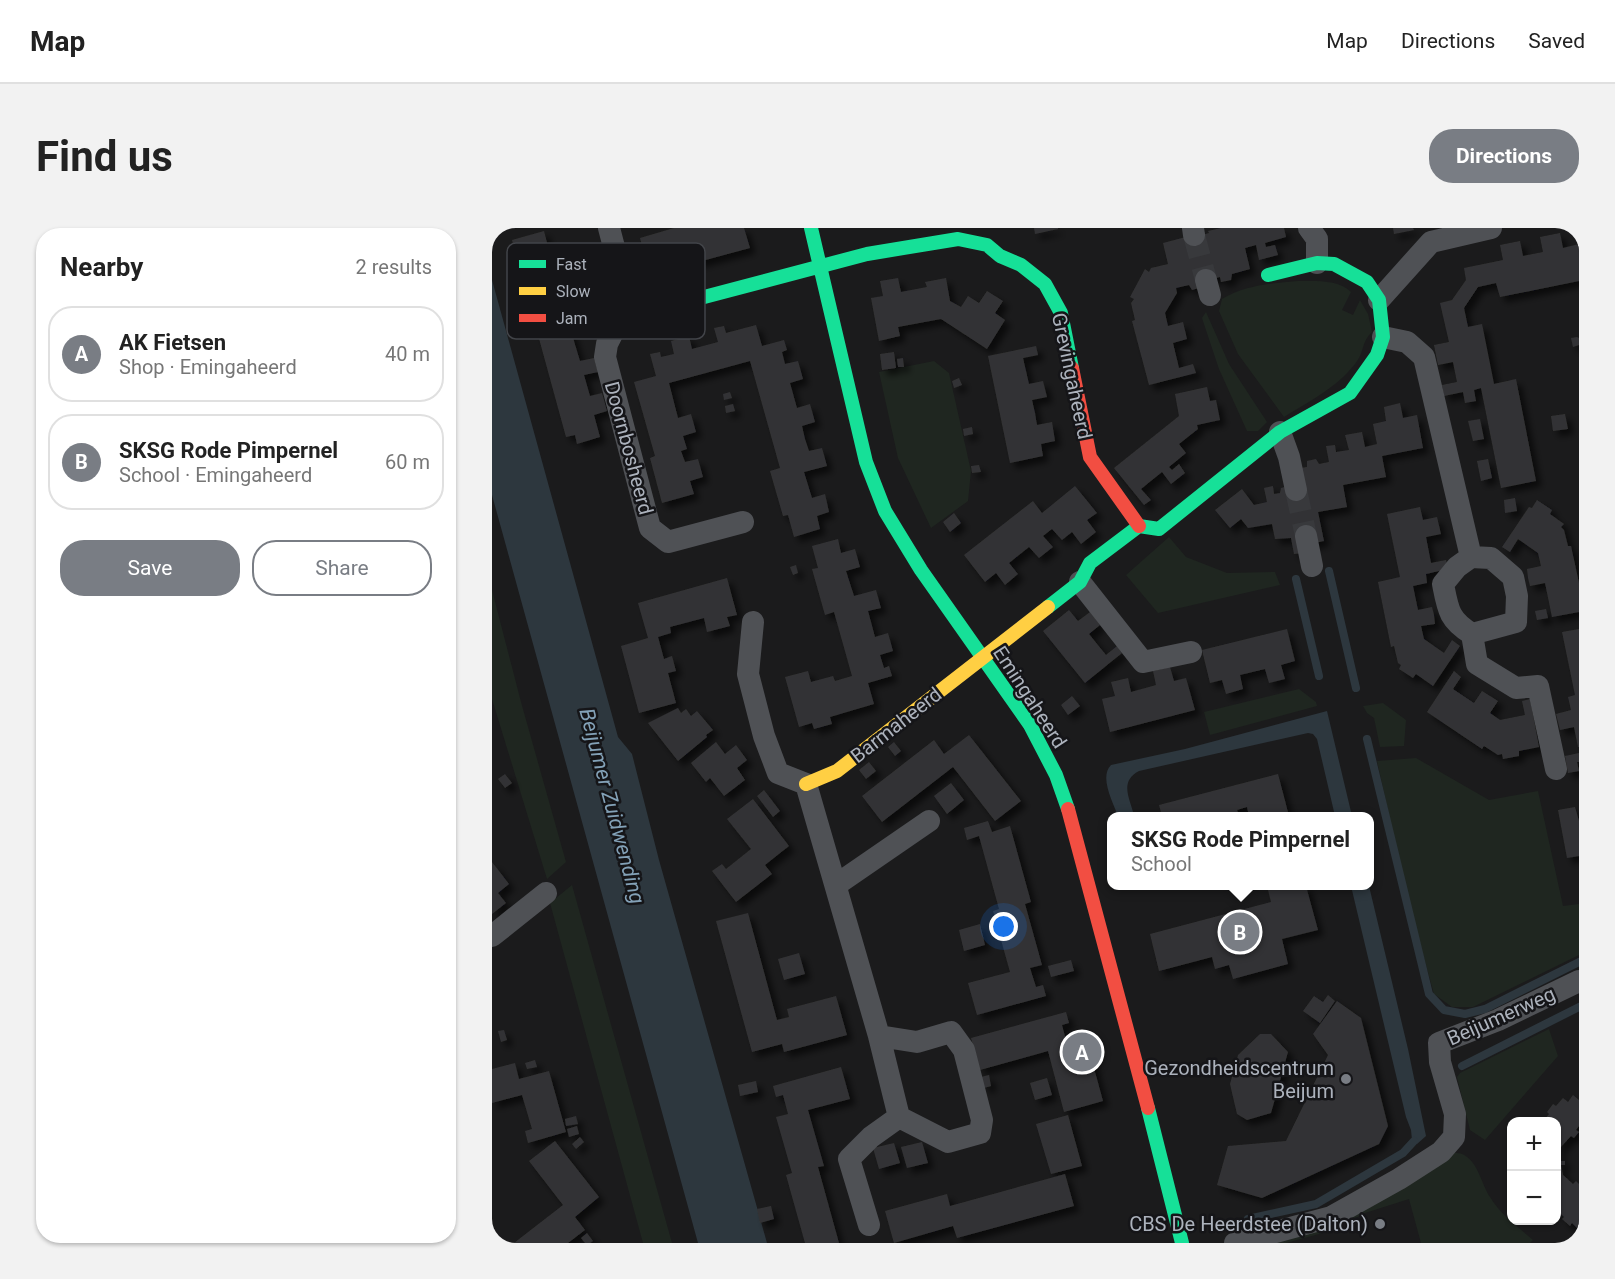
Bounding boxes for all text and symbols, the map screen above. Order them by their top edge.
text: Map [30,25,85,58]
text: Map [1326,29,1368,53]
text: Directions [1401,29,1495,53]
text: Saved [1528,29,1585,53]
button: Directions [1429,129,1579,183]
text: Find us [36,132,173,181]
legend [507,243,705,339]
text: Nearby [60,252,143,282]
text: 2 results [356,255,432,279]
text: Fast [556,255,587,274]
text: Slow [556,282,591,301]
text: Jam [556,309,588,328]
street label: Grevingaheerd [1047,311,1097,441]
text: AK Fietsen [119,330,226,355]
text: A [75,342,88,366]
text: 40 m [385,342,430,366]
text: Shop · Emingaheerd [119,355,297,379]
street label: Doornbosheerd [600,379,658,517]
text: SKSG Rode Pimpernel [119,438,338,463]
text: B [75,450,88,474]
text: 60 m [385,450,430,474]
text: School · Emingaheerd [119,463,312,487]
button: Save [60,540,240,596]
button: Share [252,540,432,596]
street label: Emingaheerd [988,641,1072,753]
street label: Barmaheerd [846,682,946,768]
water label: Beijumer Zuidwending [574,706,650,906]
popup [1107,812,1374,890]
text: SKSG Rode Pimpernel [1131,827,1350,852]
text: School [1131,852,1192,876]
pin: B [1220,910,1260,954]
your location [989,912,1018,941]
street label: Beijumerweg [1443,982,1559,1050]
pin: A [1062,1030,1102,1074]
place label: Gezondheidscentrum Beijum [1144,1056,1334,1103]
marker: Gezondheidscentrum Beijum [1339,1072,1353,1086]
map controls [1507,1117,1561,1225]
button: + [1507,1117,1561,1171]
button: − [1507,1171,1561,1225]
place label: CBS De Heerdstee (Dalton) [1129,1212,1368,1236]
marker: CBS De Heerdstee (Dalton) [1373,1217,1387,1231]

